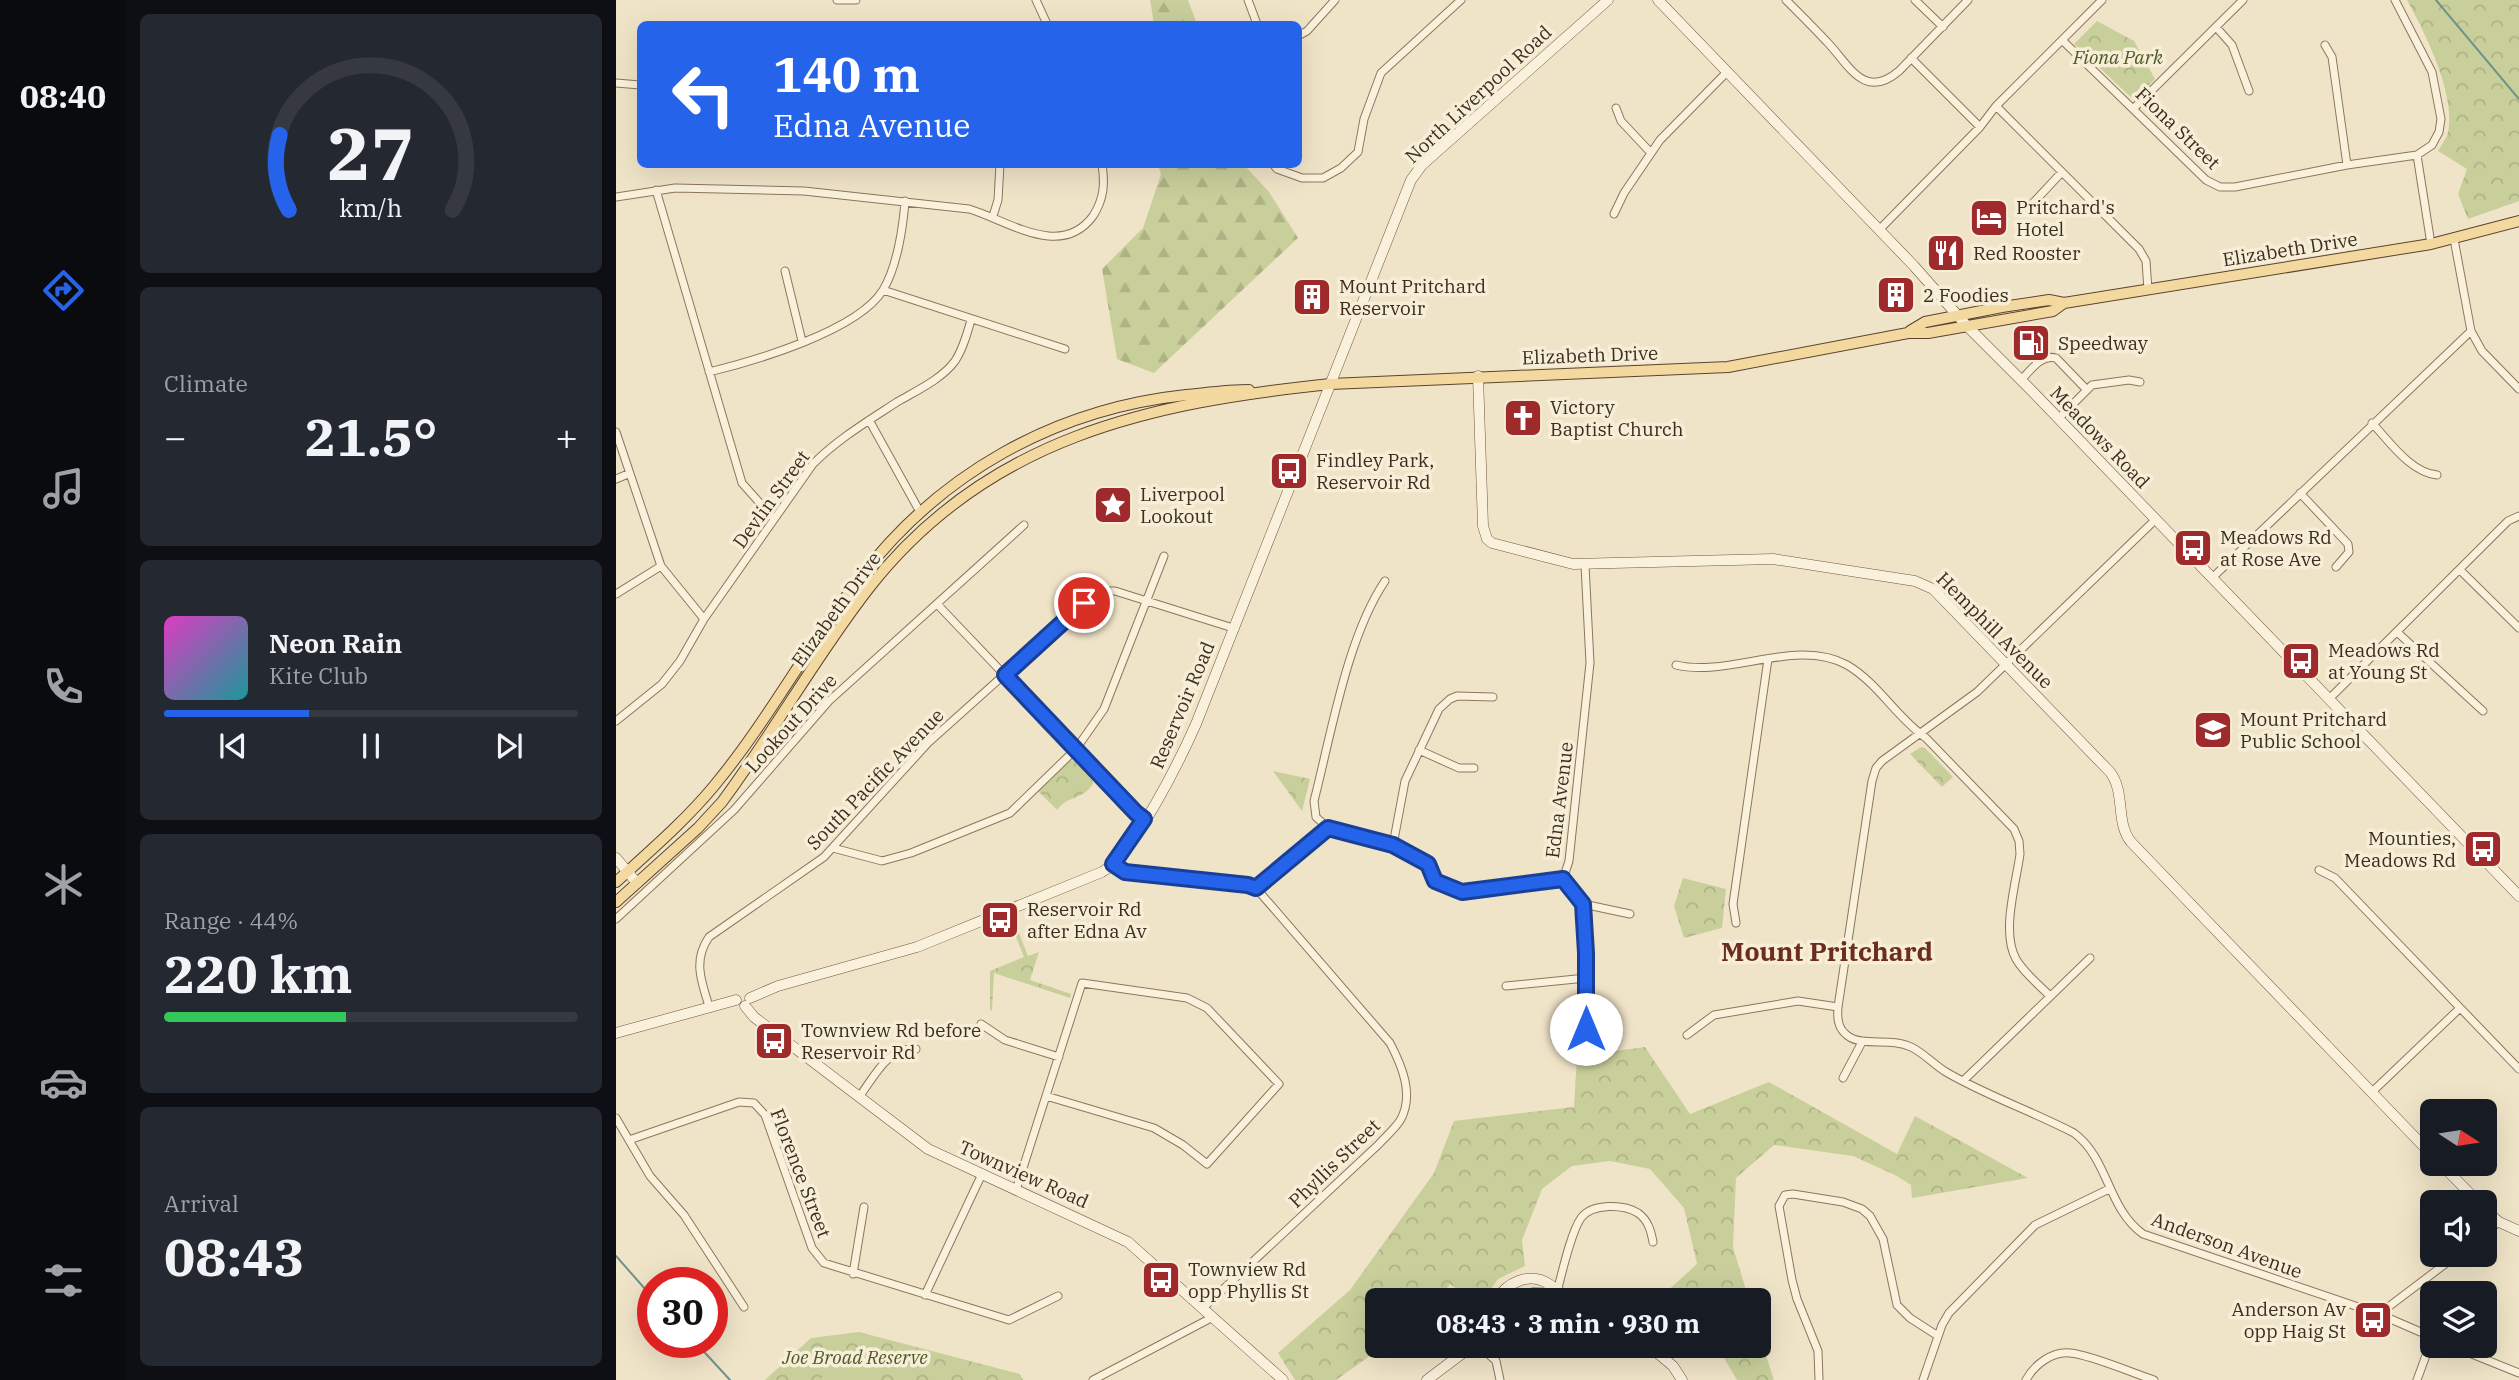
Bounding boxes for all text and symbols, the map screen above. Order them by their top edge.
street label: North Liverpool Road [1400,20,1556,168]
text: 140 m [773,42,920,105]
park label: Fiona Park [2072,45,2164,69]
icon: left [658,49,749,140]
text: 08:40 [20,75,106,117]
street label: Fiona Street [2131,82,2226,174]
text: Edna Avenue [773,104,970,146]
text: 27 [327,105,415,200]
text: km/h [339,190,403,223]
place label: Pritchard's Hotel [2016,195,2115,241]
hotel icon: Pritchard's Hotel [1968,197,2010,239]
street label: Elizabeth Drive [2221,226,2359,272]
restaurant icon: Red Rooster [1925,232,1967,274]
place label: Red Rooster [1973,241,2081,265]
icon: directions [39,266,88,315]
place label: Mount Pritchard Reservoir [1339,274,1486,320]
building icon: 2 Foodies [1875,274,1917,316]
building icon: Mount Pritchard Reservoir [1291,276,1333,318]
place label: 2 Foodies [1923,283,2009,307]
fuel station icon: Speedway [2010,322,2052,364]
place label: Speedway [2058,331,2149,355]
street label: Elizabeth Drive [1521,341,1659,369]
text: Climate [164,368,248,398]
street label: Meadows Road [2045,381,2155,493]
place label: Victory Baptist Church [1550,395,1684,441]
church icon: Victory Baptist Church [1502,397,1544,439]
text: 21.5° [305,403,437,470]
text: − [164,412,187,461]
text: + [555,412,578,461]
street label: Devlin Street [727,445,815,553]
place label: Findley Park, Reservoir Rd [1316,448,1434,494]
bus stop icon: Findley Park, Reservoir Rd [1268,450,1310,492]
icon: music [39,464,88,513]
place label: Liverpool Lookout [1140,482,1225,528]
place icon: Liverpool Lookout [1092,484,1134,526]
place label: Meadows Rd at Rose Ave [2220,525,2332,571]
bus stop icon: Meadows Rd at Rose Ave [2172,527,2214,569]
street label: Elizabeth Drive [786,547,886,671]
street label: Hemphill Avenue [1932,567,2058,693]
pin [1054,573,1114,633]
icon: arrive [1065,584,1103,622]
text: Neon Rain [269,626,402,660]
street label: Reservoir Road [1144,638,1220,772]
place label: Meadows Rd at Young St [2328,638,2440,684]
bus stop icon: Meadows Rd at Young St [2280,640,2322,682]
text: Kite Club [269,660,368,690]
icon: phone [39,662,88,711]
street label: Lookout Drive [740,668,842,778]
street label: South Pacific Avenue [801,703,949,855]
place label: Mount Pritchard Public School [2240,707,2387,753]
school or university icon: Mount Pritchard Public School [2192,709,2234,751]
icon: previous [214,727,252,765]
icon: pause [352,727,390,765]
icon: next [490,727,528,765]
street label: Edna Avenue [1540,740,1578,860]
place label: Mounties, Meadows Rd [2344,826,2456,872]
bus stop icon: Mounties, Meadows Rd [2462,828,2504,870]
icon: climate [39,860,88,909]
place label: Reservoir Rd after Edna Av [1027,897,1148,943]
bus stop icon: Reservoir Rd after Edna Av [979,899,1021,941]
text: Range · 44% [164,905,298,935]
district label: Mount Pritchard [1721,934,1933,968]
text: 220 km [164,940,353,1007]
position arrow [1549,992,1623,1066]
place label: Townview Rd before Reservoir Rd [801,1018,981,1064]
bus stop icon: Townview Rd before Reservoir Rd [753,1020,795,1062]
icon: car [39,1058,88,1107]
north arrow [2420,1099,2497,1176]
map controls [2420,1099,2497,1358]
street label: Florence Street [765,1105,837,1241]
street label: Phyllis Street [1283,1113,1385,1213]
street label: Townview Road [955,1135,1093,1213]
text: Arrival [164,1188,239,1218]
button: sound [2420,1190,2497,1267]
street label: Anderson Avenue [2148,1207,2306,1283]
text: 08:43 [164,1223,305,1290]
icon: filters [39,1256,88,1305]
place label: Townview Rd opp Phyllis St [1188,1257,1309,1303]
bus stop icon: Townview Rd opp Phyllis St [1140,1259,1182,1301]
speed limit sign: 30 [637,1267,728,1358]
button: layers [2420,1281,2497,1358]
place label: Anderson Av opp Haig St [2231,1297,2347,1343]
bus stop icon: Anderson Av opp Haig St [2352,1299,2394,1341]
text: 08:43 · 3 min · 930 m [1436,1306,1700,1340]
park label: Joe Broad Reserve [781,1345,928,1369]

